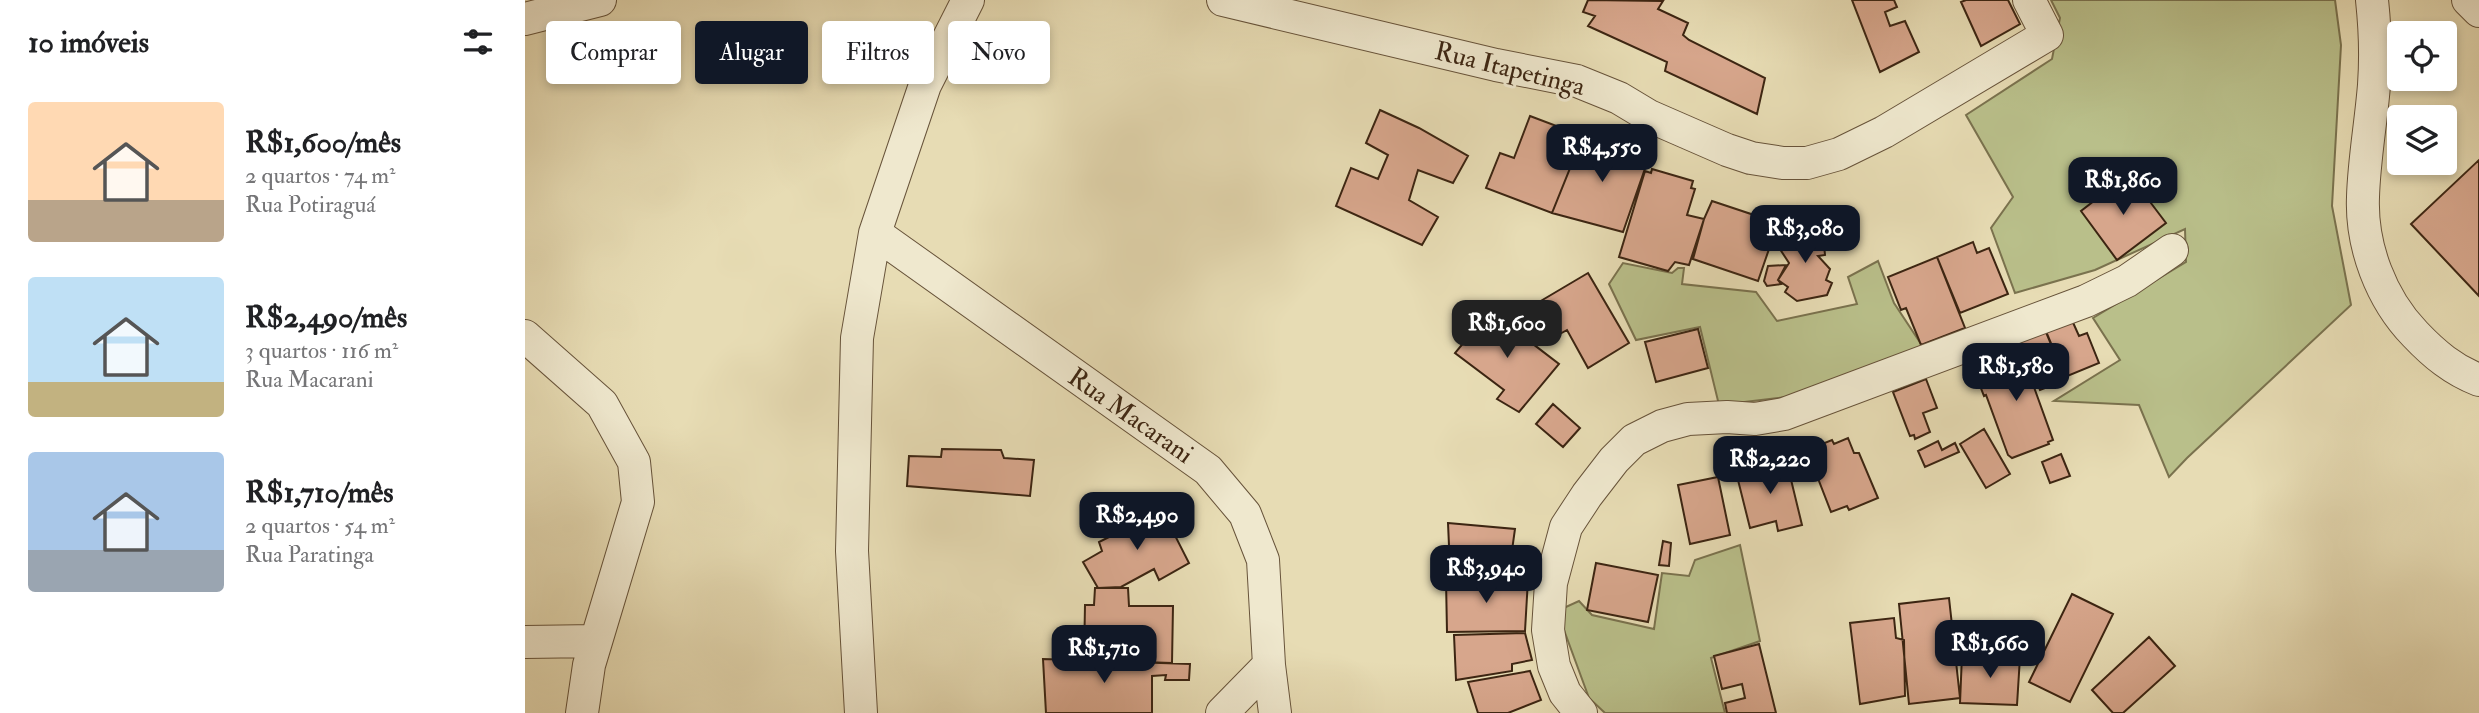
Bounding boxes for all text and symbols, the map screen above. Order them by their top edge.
chip: Comprar [546,21,681,84]
chip: Alugar [695,21,808,84]
chip: Filtros [822,21,934,84]
chip: Novo [948,21,1050,84]
map controls [2387,21,2457,175]
button: locate [2387,21,2457,91]
icon: filters [459,23,497,61]
text: 10 imóveis [28,24,149,61]
street label: Rua Itapetinga [1431,35,1588,104]
button: layers [2387,105,2457,175]
text: R$1,600/mês [245,124,401,161]
pin: R$4,550 [1537,124,1667,184]
icon: home [84,130,168,214]
text: R$4,550 [1562,132,1642,161]
pin: R$1,860 [2058,158,2188,217]
text: 2 quartos · 74 m² [245,161,395,190]
text: R$1,860 [2084,165,2162,194]
text: Rua Potiraguá [245,190,376,219]
pin: R$3,080 [1740,205,1870,265]
text: R$3,080 [1766,213,1844,242]
text: R$2,490/mês [245,299,407,336]
pin: R$1,600 [1442,300,1572,360]
icon: home [84,305,168,389]
text: R$1,600 [1468,308,1546,337]
text: 3 quartos · 116 m² [245,336,398,365]
pin: R$1,580 [1951,344,2081,403]
text: R$1,580 [1978,351,2054,380]
street label: Rua Macarani [1062,361,1199,471]
text: Rua Macarani [245,365,374,394]
pin: R$2,220 [1705,436,1835,496]
text: R$2,220 [1729,444,1811,473]
text: R$1,710/mês [245,474,394,511]
icon: home [84,480,168,564]
pin: R$2,490 [1072,492,1202,552]
text: R$2,490 [1095,500,1179,529]
text: 2 quartos · 54 m² [245,511,395,540]
text: Rua Paratinga [245,540,374,569]
pin: R$3,940 [1421,546,1551,605]
text: R$3,940 [1446,553,1526,582]
pin: R$1,660 [1925,620,2055,680]
pin: R$1,710 [1039,626,1169,685]
text: R$1,660 [1951,628,2029,657]
text: R$1,710 [1068,633,1140,662]

